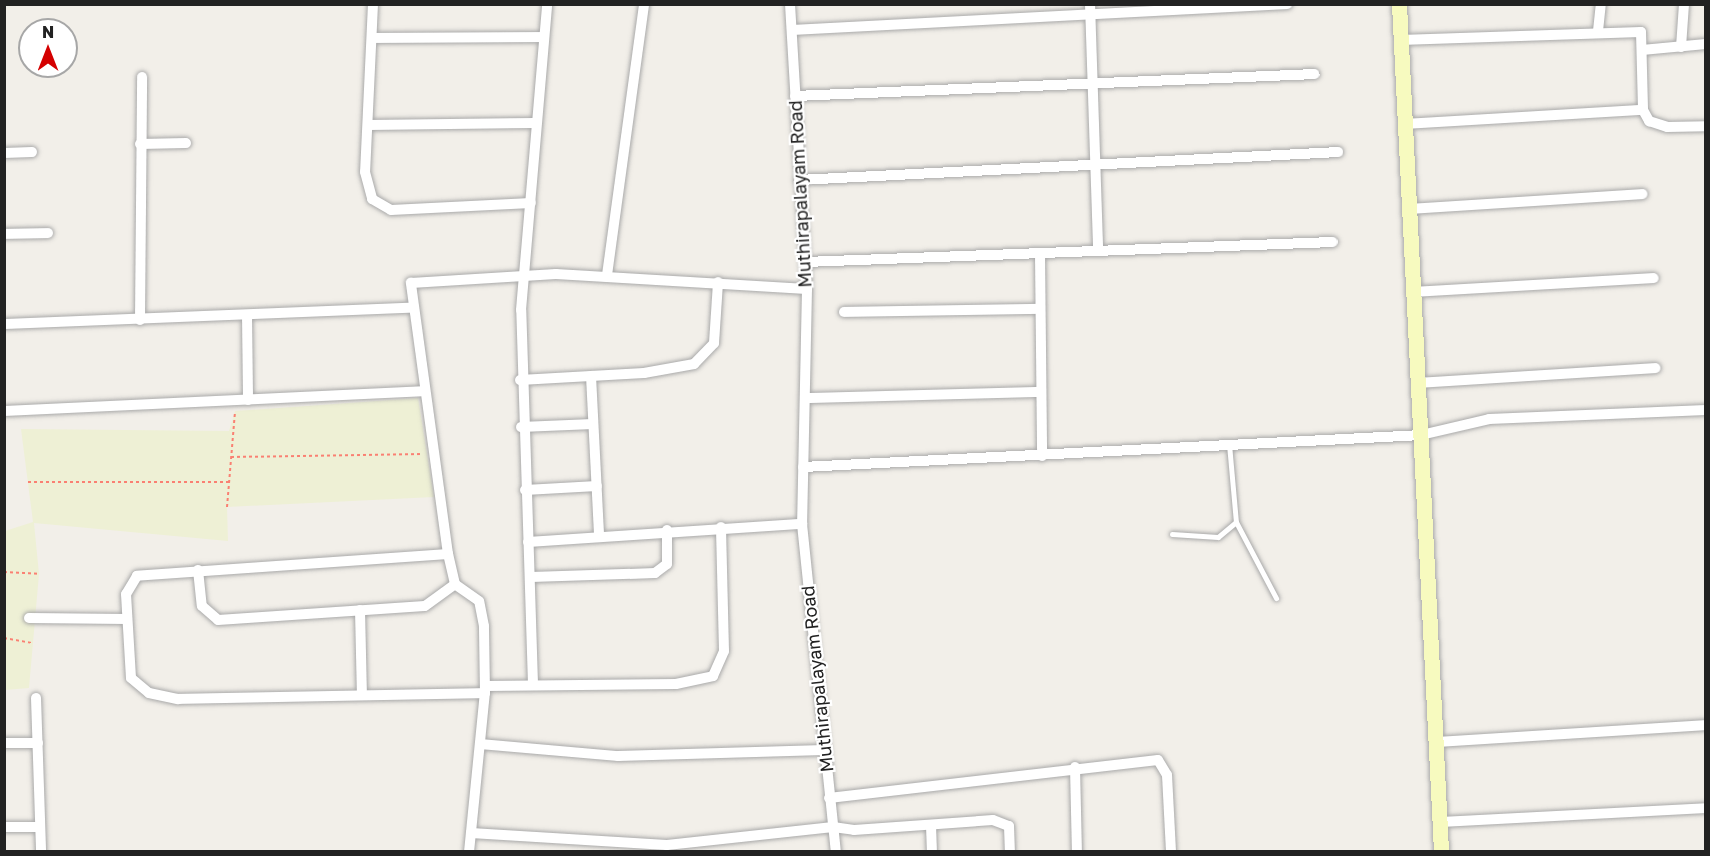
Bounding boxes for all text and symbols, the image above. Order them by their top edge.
north arrow [18,18,78,78]
text: N [42,22,54,42]
street label: Muthirapalayam Road [784,100,816,288]
street label: Muthirapalayam Road [796,585,838,773]

